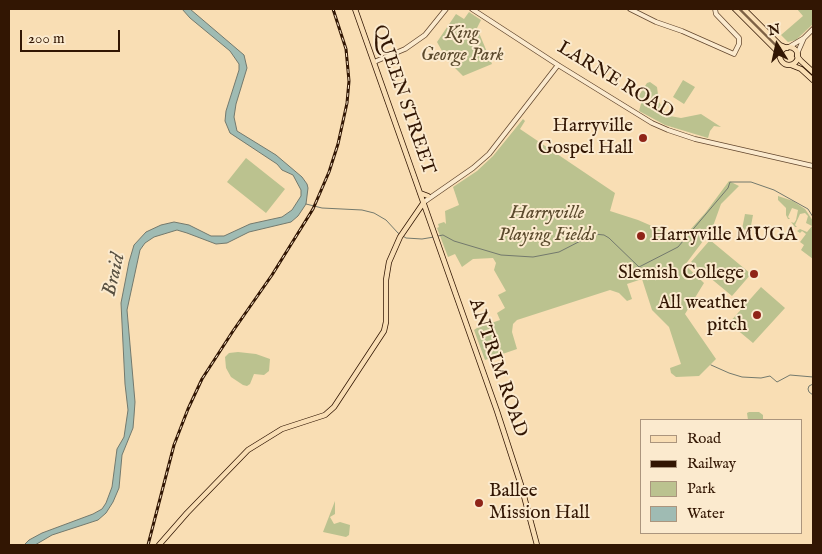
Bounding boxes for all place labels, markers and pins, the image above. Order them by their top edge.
place label: Harryville Gospel Hall [538,116,633,160]
marker: Harryville Gospel Hall [637,132,649,144]
place label: Harryville MUGA [651,225,797,247]
marker: Harryville MUGA [635,230,647,242]
place label: Slemish College [618,263,744,285]
marker: Slemish College [748,268,760,280]
place label: All weather pitch [658,293,747,337]
marker: All weather pitch [751,309,763,321]
place label: Ballee Mission Hall [489,481,590,525]
marker: Ballee Mission Hall [473,497,485,509]

